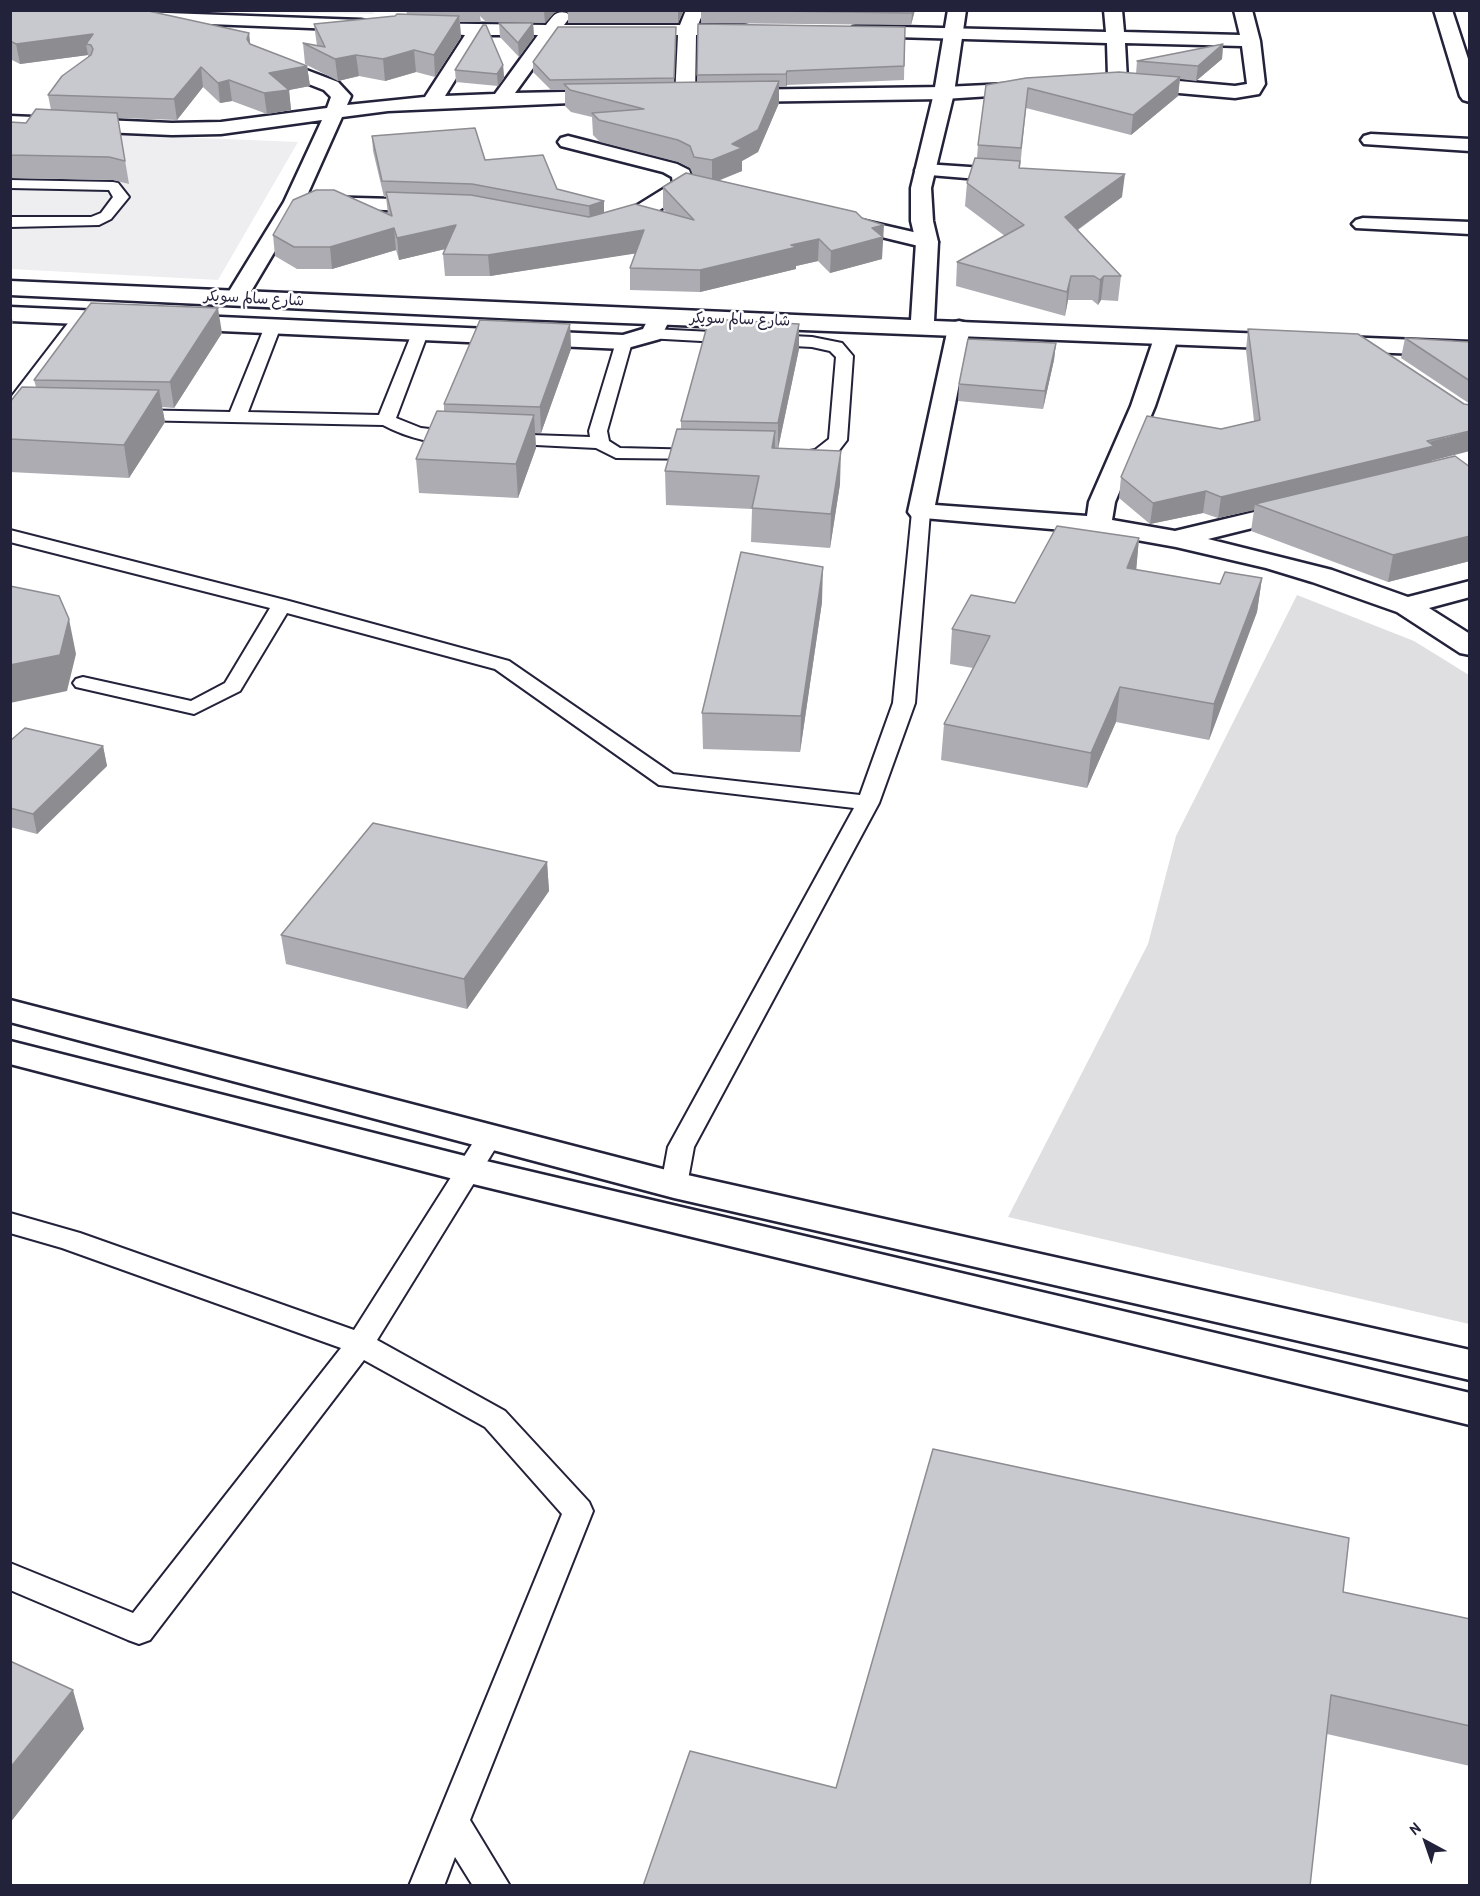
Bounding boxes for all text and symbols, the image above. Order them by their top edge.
street label: شارع سالم سويكر [203,287,305,311]
street label: شارع سالم سويكر [690,309,790,331]
north arrow [1396,1812,1456,1872]
text: N [1404,1817,1425,1839]

